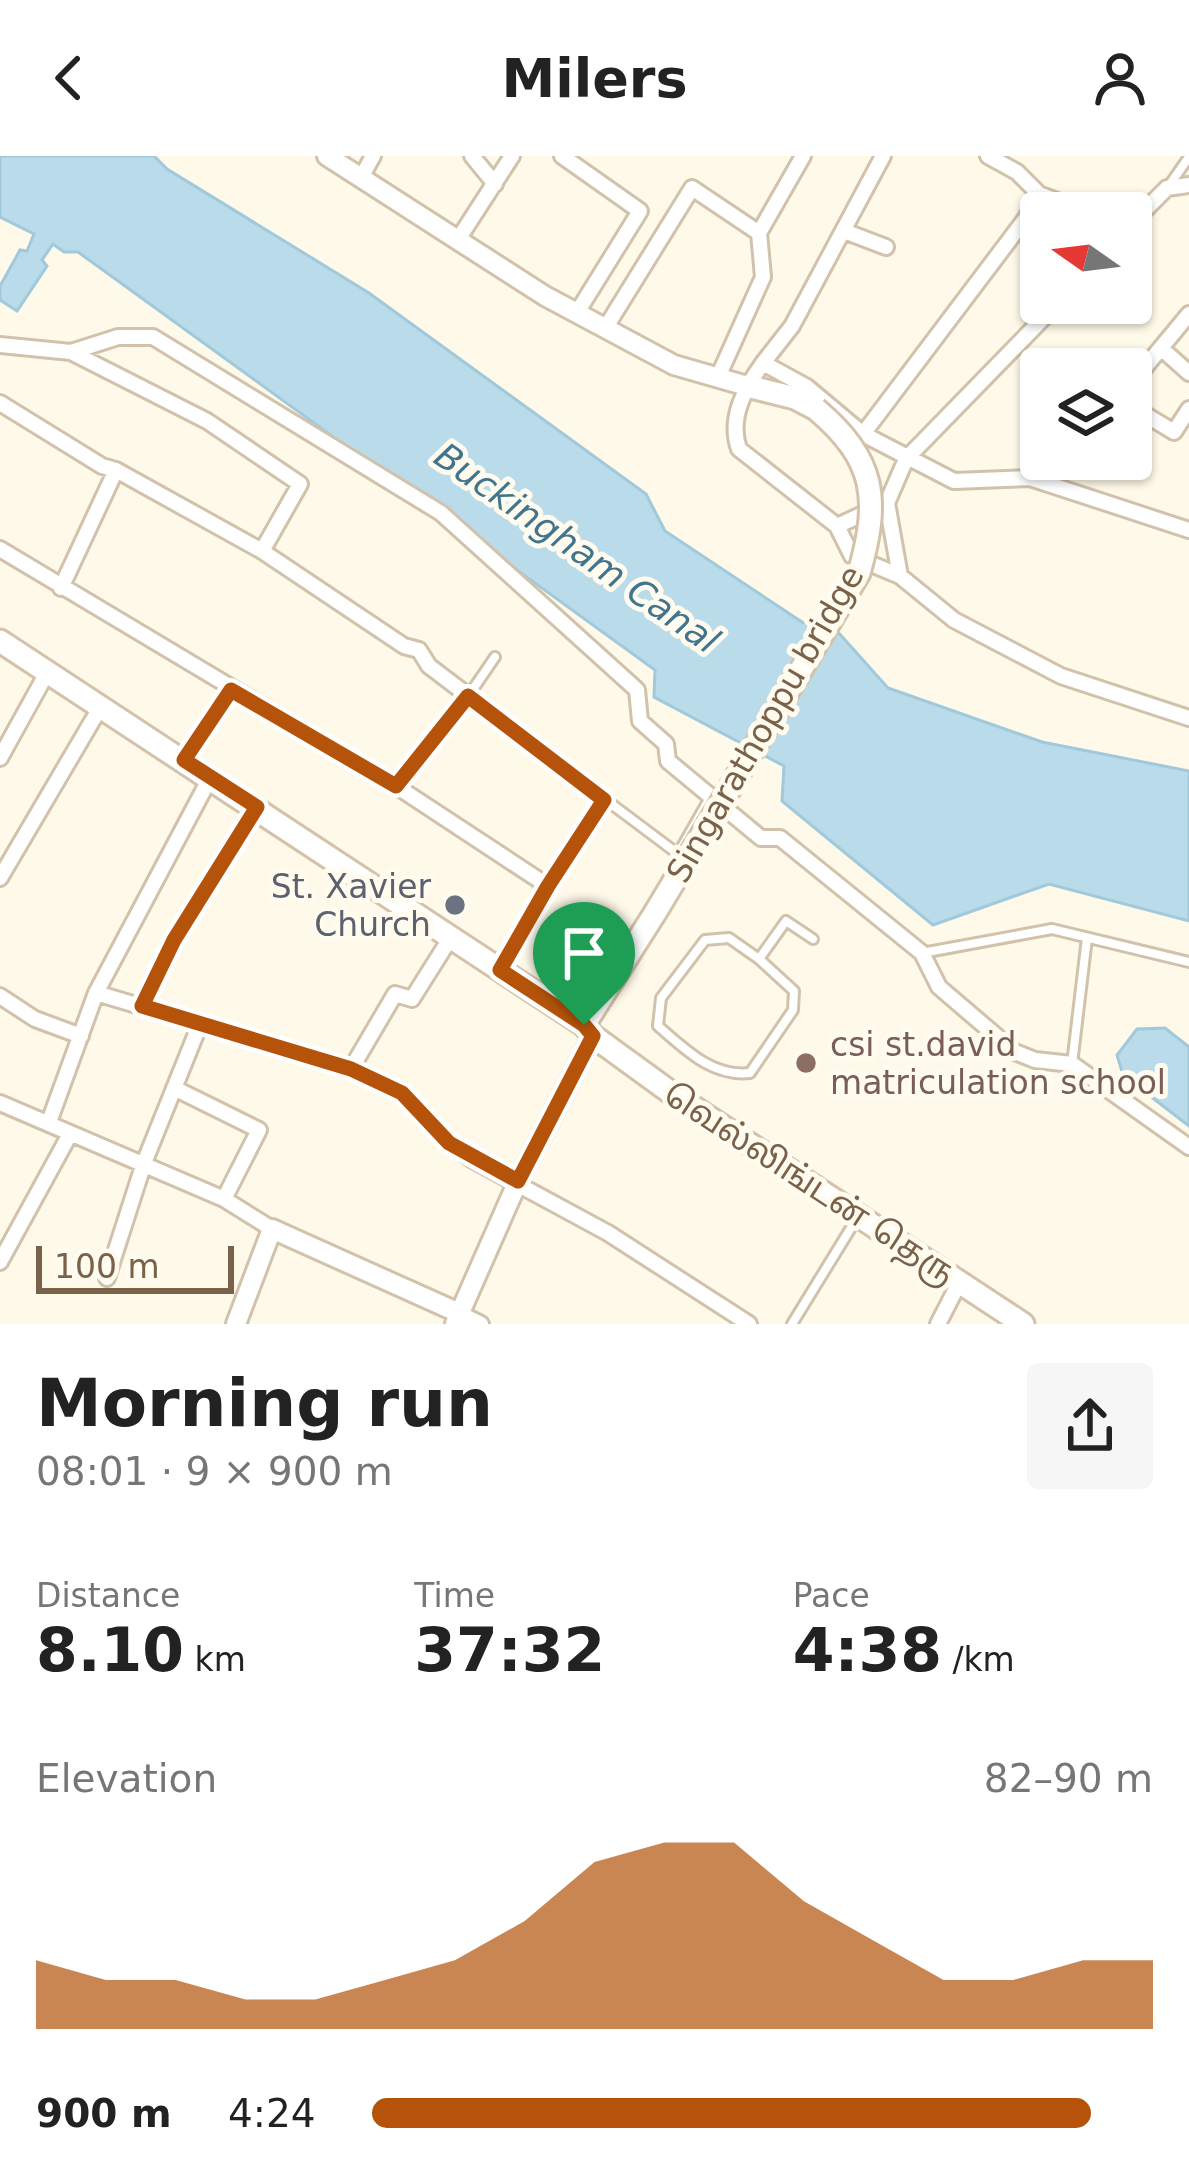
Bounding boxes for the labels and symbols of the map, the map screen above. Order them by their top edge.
north arrow [1020,192,1152,324]
water label: Buckingham Canal [427,434,727,662]
street label: Singarathoppu bridge [658,559,872,889]
place label: St. Xavier Church [271,867,431,944]
marker: St. Xavier Church [442,892,468,918]
pin [533,902,635,1025]
place label: csi st.david matriculation school [830,1025,1166,1102]
marker: csi st.david matriculation school [793,1050,819,1076]
street label: வெல்லிங்டன் தெரு [655,1074,963,1294]
scale bar [36,1240,234,1293]

